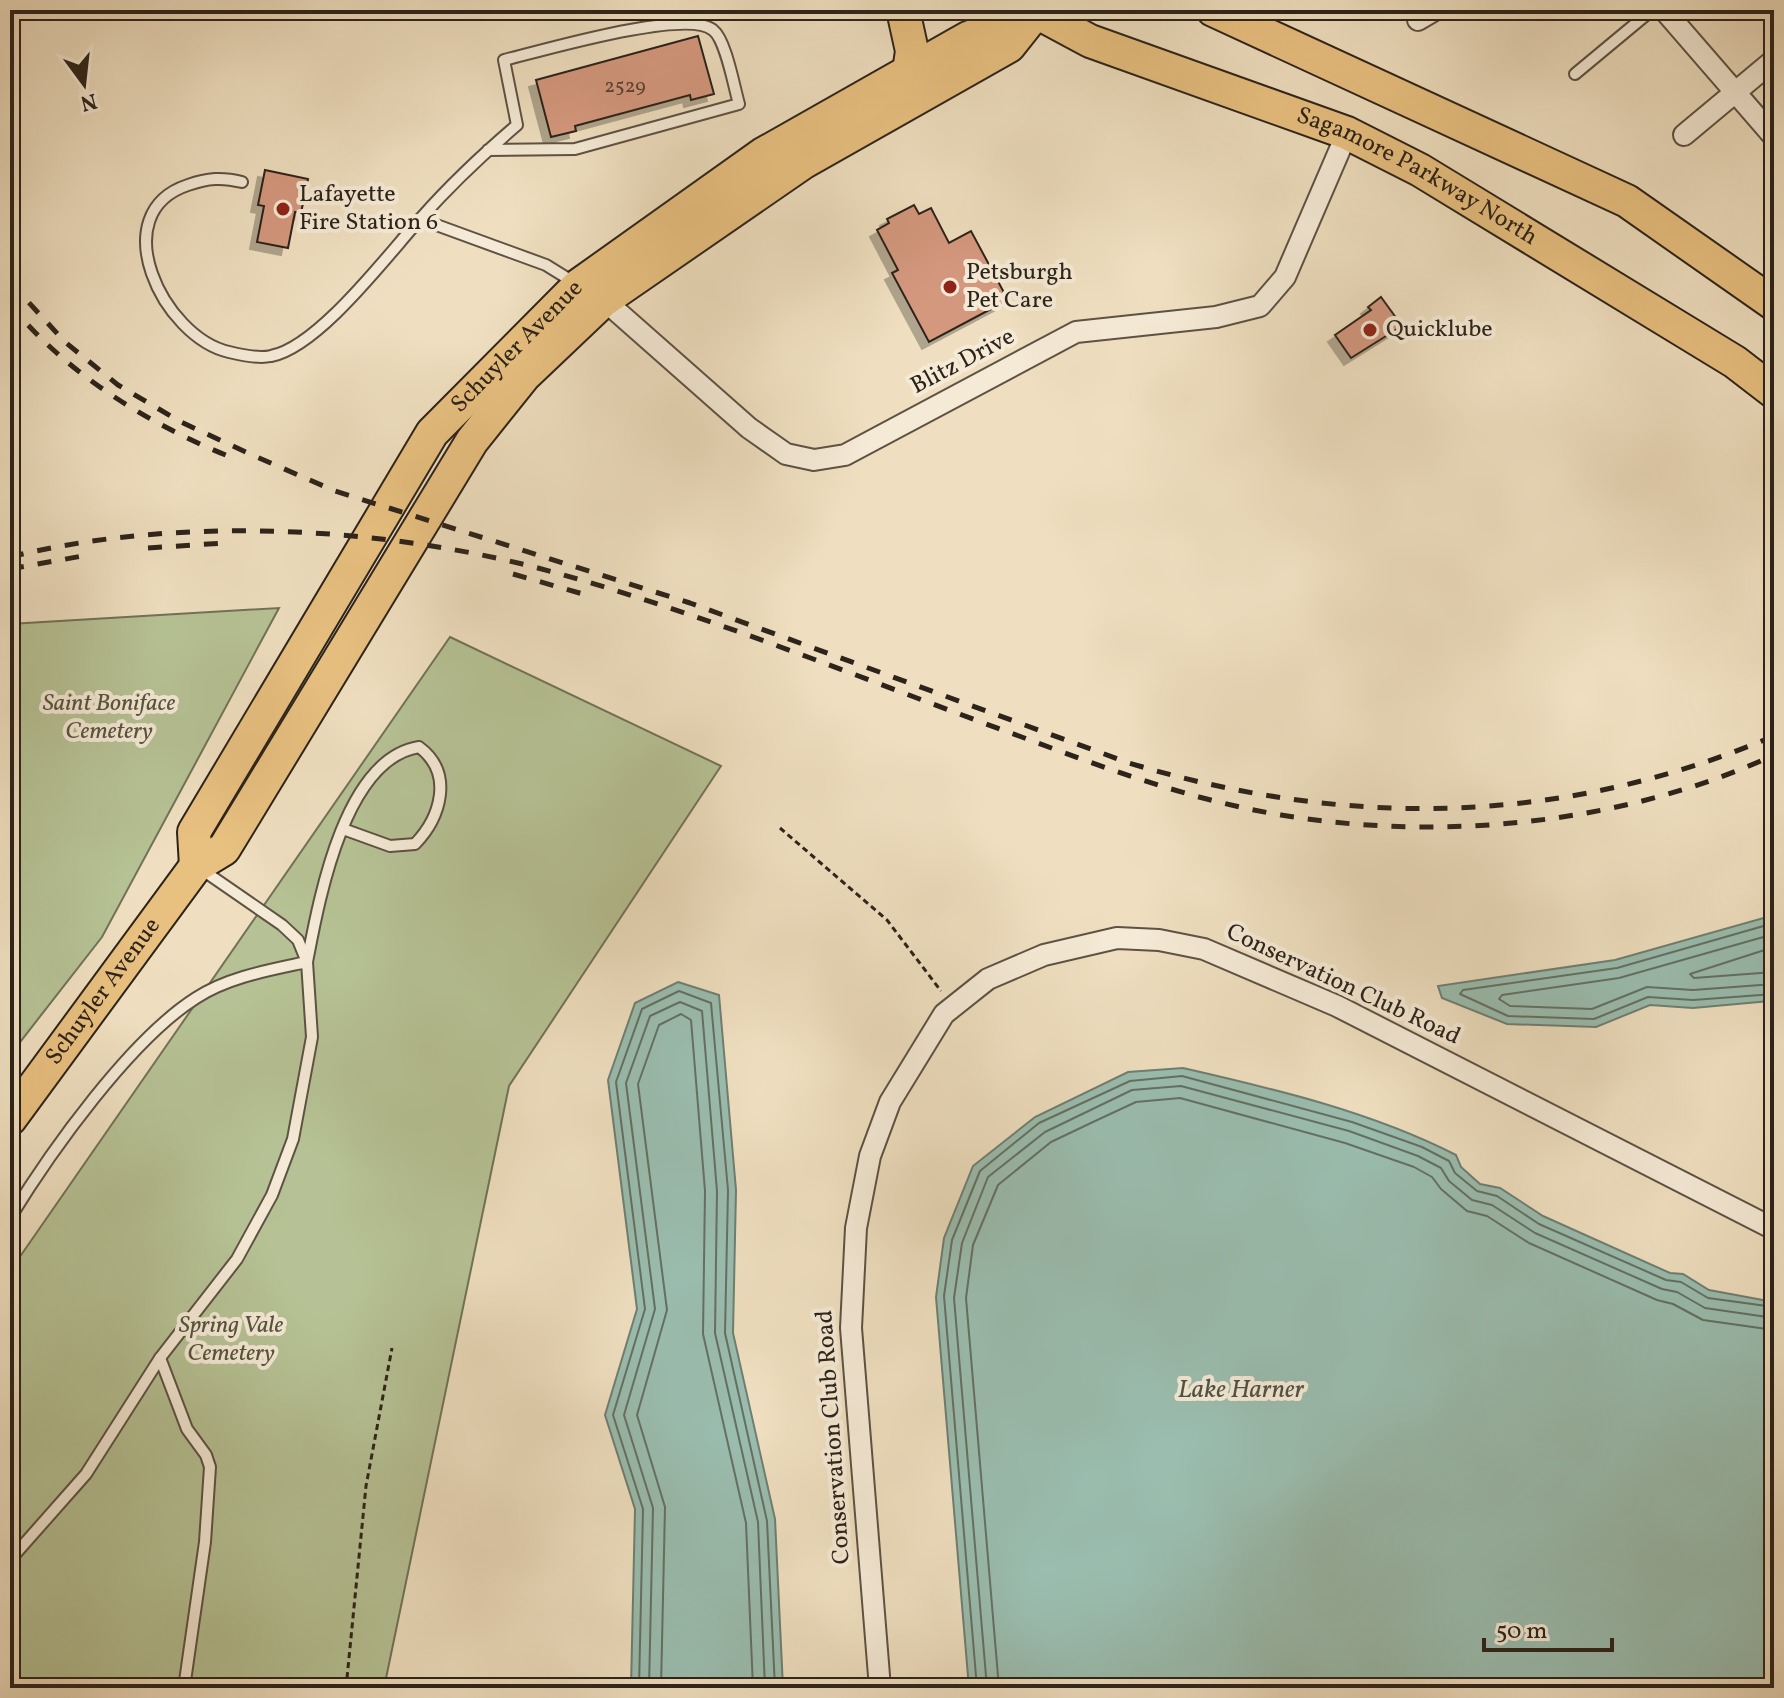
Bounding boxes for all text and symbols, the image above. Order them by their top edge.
north arrow [44,44,124,124]
house number: 2529 [604,73,646,101]
text: N [77,84,100,118]
street label: Sagamore Parkway North [1292,99,1544,254]
place label: Lafayette Fire Station 6 [299,178,438,240]
marker: Lafayette Fire Station 6 [274,200,292,218]
place label: Petsburgh Pet Care [966,256,1073,318]
street label: Schuyler Avenue [444,273,591,421]
marker: Petsburgh Pet Care [941,278,959,296]
place label: Quicklube [1386,313,1493,347]
street label: Blitz Drive [905,320,1021,404]
marker: Quicklube [1361,321,1379,339]
park label: Saint Boniface Cemetery [43,687,175,749]
street label: Schuyler Avenue [38,911,169,1072]
street label: Conservation Club Road [1220,916,1466,1054]
park label: Spring Vale Cemetery [179,1309,284,1371]
street label: Conservation Club Road [808,1309,860,1565]
water label: Lake Harner [1178,1372,1305,1408]
scale bar [1484,1602,1612,1652]
text: 50 m [1496,1615,1548,1649]

